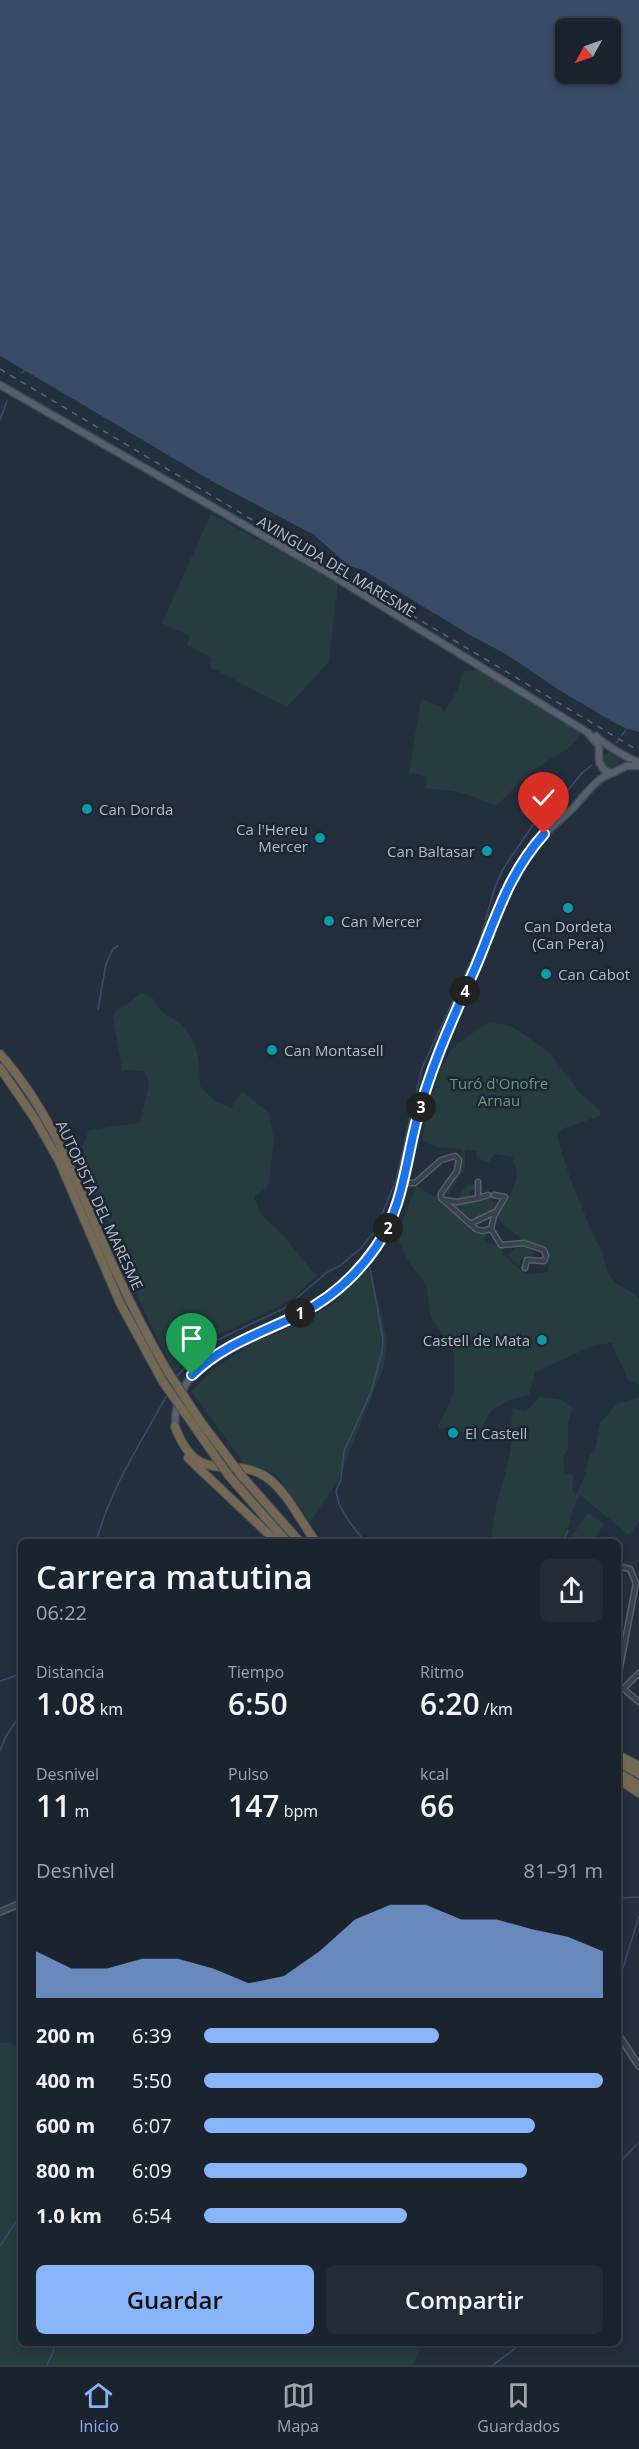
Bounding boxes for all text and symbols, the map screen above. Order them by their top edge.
north arrow [555,18,621,84]
map controls [555,18,621,84]
street label: AVINGUDA DEL MARESME [254,511,420,621]
pin [518,772,569,834]
icon: check [527,781,560,814]
place label: Can Dorda [99,799,173,819]
marker: Can Dorda [80,802,94,816]
place label: Ca l'Hereu Mercer [236,819,308,856]
marker: Ca l'Hereu Mercer [313,831,327,845]
place label: Can Baltasar [387,841,475,861]
marker: Can Baltasar [480,844,494,858]
marker: Can Dordeta (Can Pera) [561,901,575,915]
place label: Can Mercer [341,911,422,931]
marker: Can Mercer [322,914,336,928]
place label: Can Dordeta (Can Pera) [524,916,612,953]
place label: Can Cabot [558,964,630,984]
marker: Can Cabot [539,967,553,981]
pin: 4 [450,976,480,1006]
text: 4 [460,980,470,1002]
place label: Can Montasell [284,1040,383,1060]
marker: Can Montasell [265,1043,279,1057]
park label: Turó d'Onofre Arnau [450,1073,548,1110]
pin: 3 [406,1092,436,1122]
text: 3 [416,1096,426,1118]
street label: AUTOPISTA DEL MARESME [52,1117,148,1293]
pin: 2 [373,1213,403,1243]
text: 2 [383,1217,393,1239]
pin: 1 [285,1298,315,1328]
text: 1 [295,1302,305,1324]
pin [166,1313,217,1375]
icon: arrive [175,1322,208,1355]
place label: Castell de Mata [423,1330,530,1350]
marker: Castell de Mata [535,1333,549,1347]
place label: El Castell [465,1423,527,1443]
marker: El Castell [446,1426,460,1440]
text: Carrera matutina [36,1554,313,1599]
button: share [540,1559,603,1622]
text: 06:22 [36,1599,87,1626]
text: Distancia [36,1661,104,1683]
text: Tiempo [228,1661,284,1683]
text: Ritmo [420,1661,464,1683]
text: 1.08 [36,1683,96,1724]
text: 6:50 [228,1683,288,1724]
text: 6:20 [420,1683,480,1724]
text: km [96,1698,123,1720]
text: /km [480,1698,513,1720]
text: Desnivel [36,1763,99,1785]
text: Pulso [228,1763,269,1785]
text: kcal [420,1763,449,1785]
text: 11 [36,1785,70,1826]
text: 147 [228,1785,279,1826]
text: 66 [420,1785,454,1826]
text: m [70,1800,89,1822]
text: bpm [279,1800,318,1822]
text: Desnivel [36,1857,115,1884]
text: 81–91 m [524,1857,603,1884]
text: 200 m [36,2022,95,2049]
text: 6:39 [132,2022,172,2049]
text: 400 m [36,2067,95,2094]
text: 5:50 [132,2067,172,2094]
text: 600 m [36,2112,95,2139]
text: 6:07 [132,2112,172,2139]
text: 800 m [36,2157,95,2184]
text: 6:09 [132,2157,172,2184]
text: 1.0 km [36,2202,102,2229]
text: 6:54 [132,2202,172,2229]
button: Guardar [36,2265,314,2334]
button: Compartir [326,2265,603,2334]
tab: Inicio [79,2379,119,2437]
tab: Mapa [277,2379,319,2437]
tab: Guardados [477,2379,560,2437]

